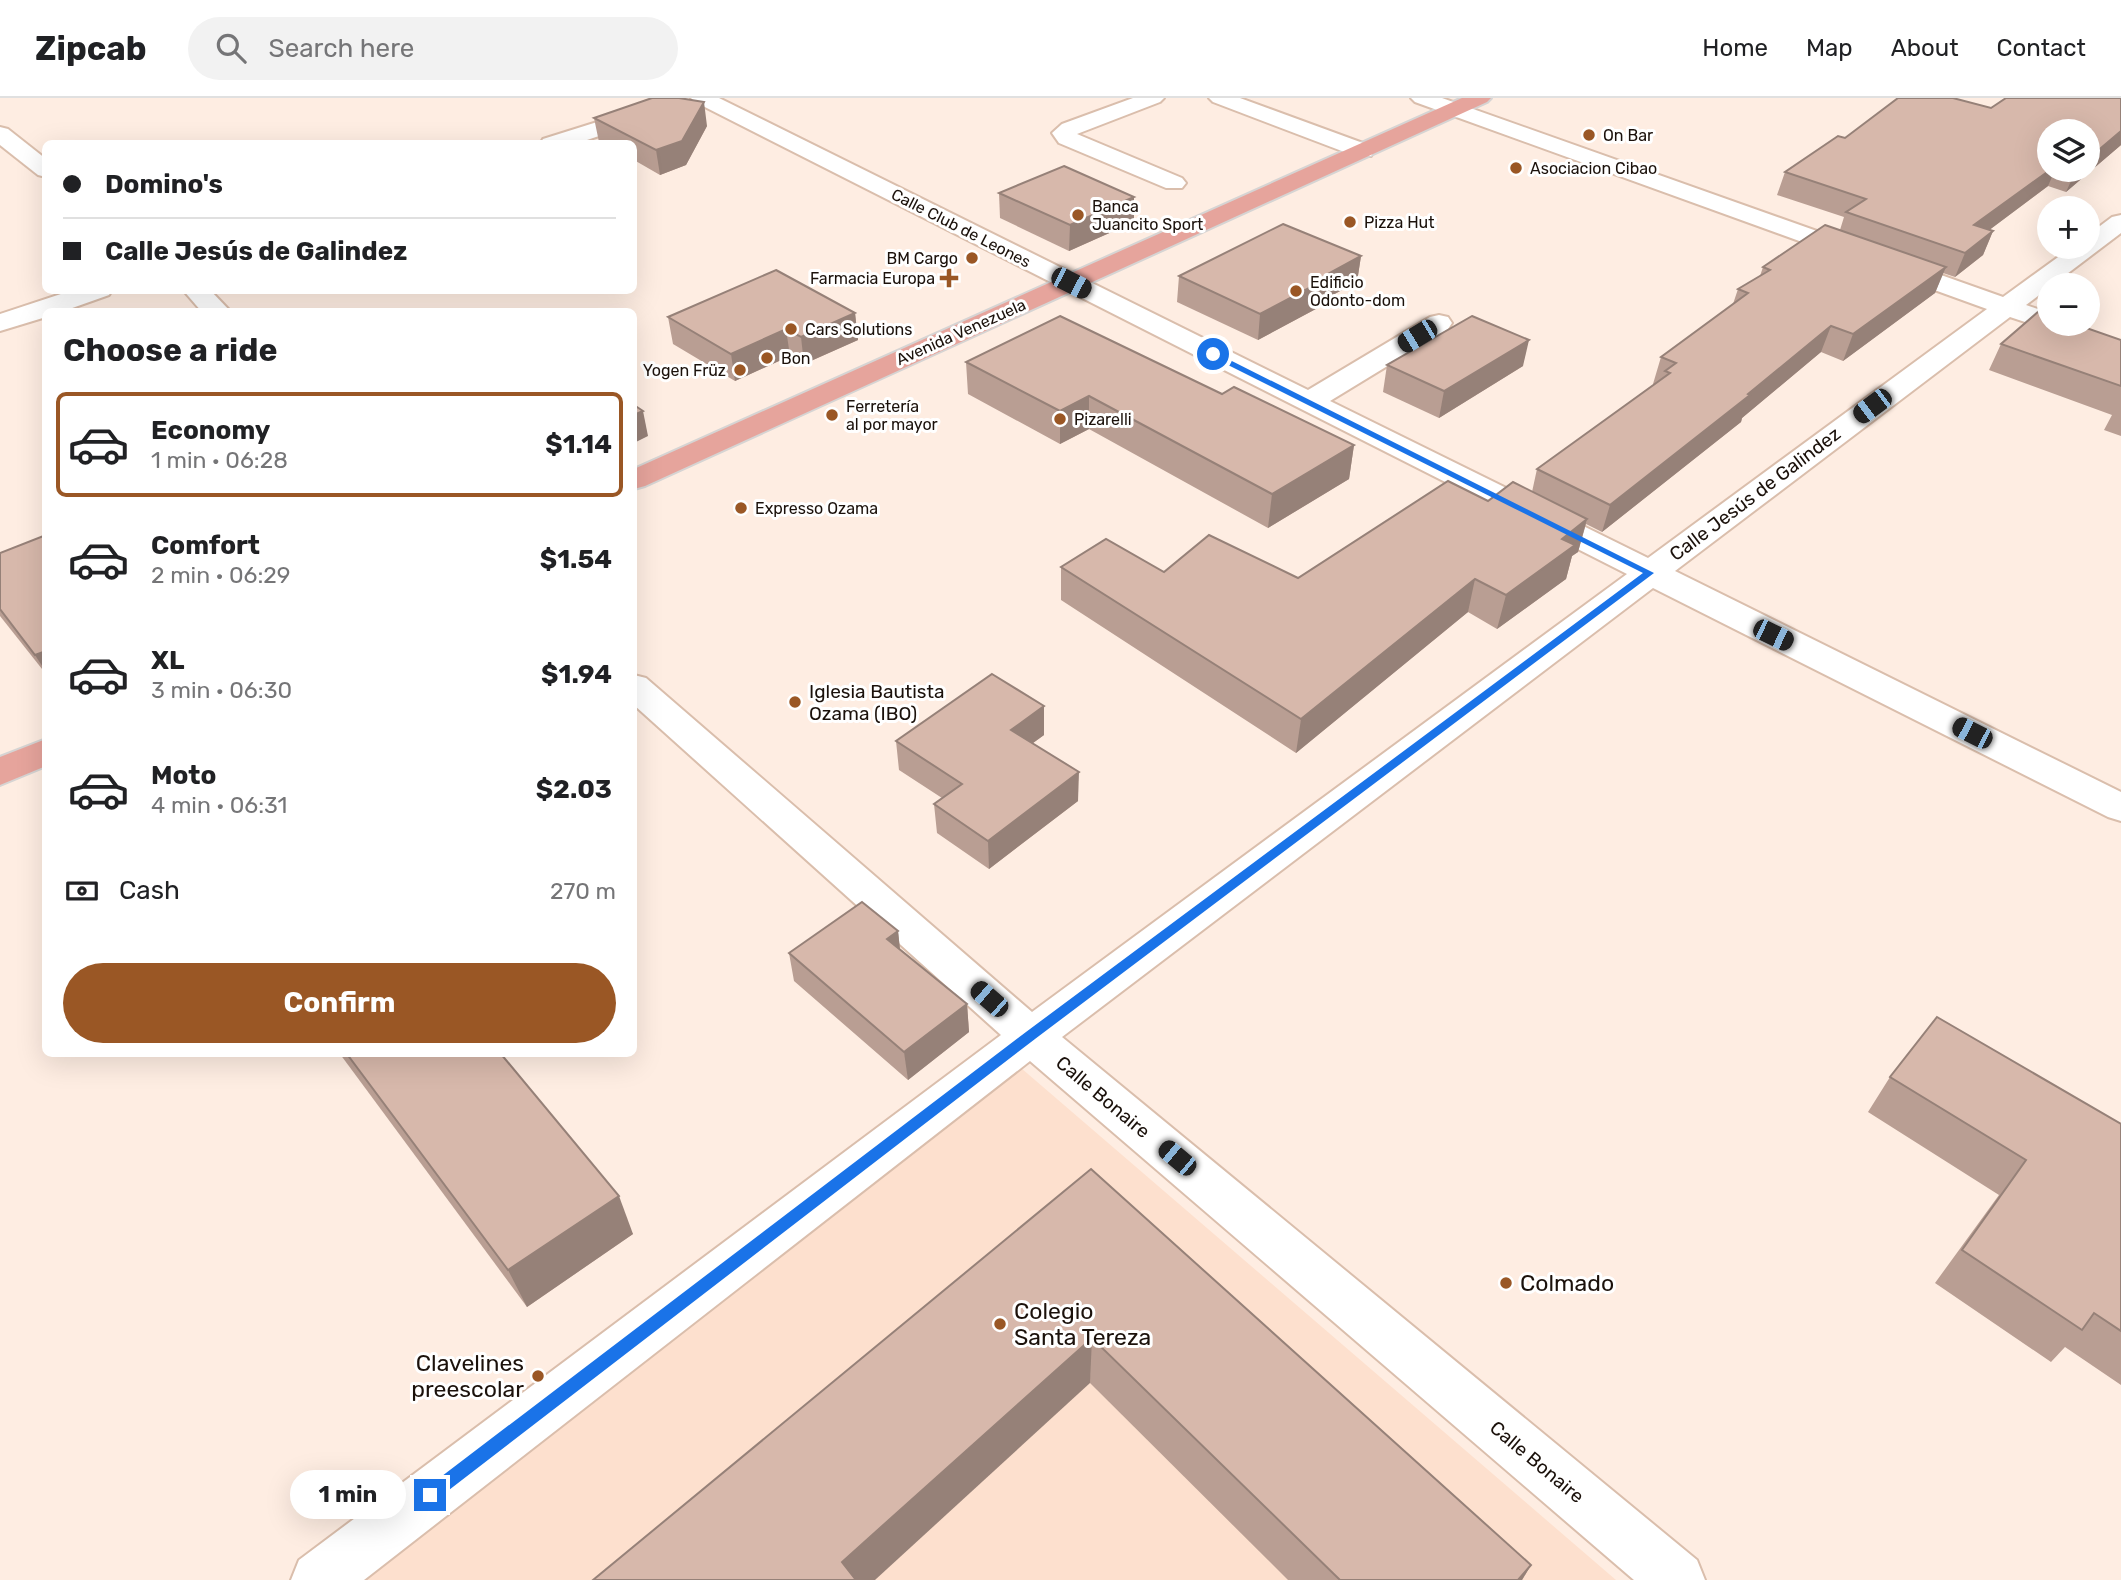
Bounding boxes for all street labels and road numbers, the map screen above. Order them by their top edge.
street label: Calle Club de Leones [888,185,1034,271]
street label: Avenida Venezuela [893,295,1029,369]
street label: Calle Jesús de Galindez [1665,422,1845,566]
street label: Calle Bonaire [1051,1051,1155,1143]
street label: Calle Bonaire [1485,1416,1589,1508]

